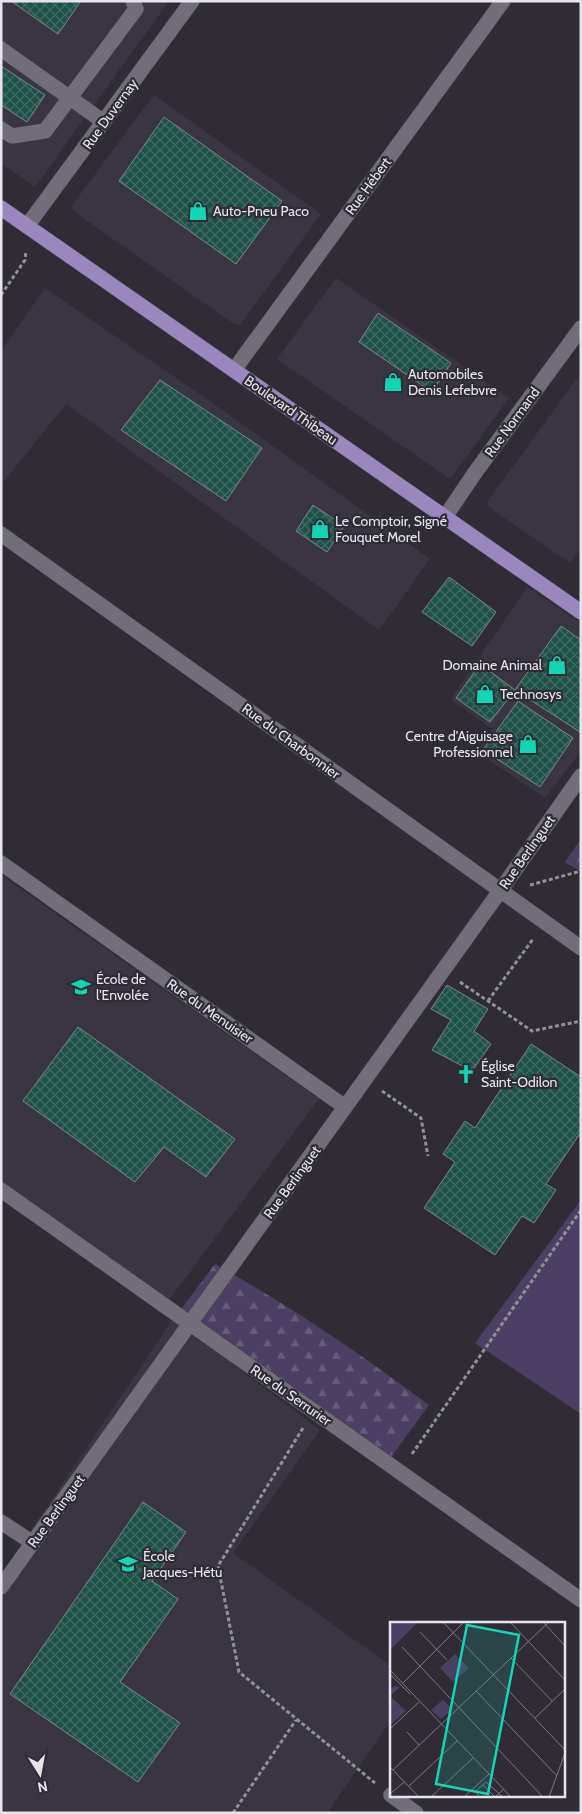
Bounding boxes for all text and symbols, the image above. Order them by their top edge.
street label: Rue Duvernay [78,75,142,153]
street label: Rue Hébert [341,153,395,218]
shop icon: Auto-Pneu Paco [187,200,209,222]
place label: Auto-Pneu Paco [213,202,309,220]
place label: Automobiles Denis Lefebvre [408,365,497,399]
street label: Boulevard Thibeau [241,371,341,449]
shop icon: Automobiles Denis Lefebvre [382,371,404,393]
street label: Rue Normand [481,383,543,461]
place label: Le Comptoir, Signé Fouquet Morel [335,512,447,546]
shop icon: Le Comptoir, Signé Fouquet Morel [309,518,331,540]
shop icon: Domaine Animal [546,654,568,676]
place label: Domaine Animal [442,656,543,674]
shop icon: Technosys [474,683,496,705]
place label: Technosys [500,685,562,703]
street label: Rue du Charbonnier [238,699,344,783]
place label: Centre d'Aiguisage Professionnel [405,727,514,761]
shop icon: Centre d'Aiguisage Professionnel [517,733,539,755]
street label: Rue Berlinguet [495,811,559,892]
place label: École de l'Envolée [96,970,149,1004]
street label: Rue du Menuisier [163,975,257,1048]
school or university icon: École de l'Envolée [70,976,92,998]
place label: Église Saint-Odilon [481,1057,558,1091]
church icon: Église Saint-Odilon [455,1063,477,1085]
street label: Rue Berlinguet [259,1142,325,1222]
street label: Rue du Serrurier [247,1360,335,1430]
street label: Rue Berlinguet [23,1471,89,1551]
place label: École Jacques-Hétu [142,1547,222,1581]
school or university icon: École Jacques-Hétu [117,1553,139,1575]
inset map [390,1622,564,1796]
north arrow [15,1749,65,1799]
text: N [36,1777,49,1797]

